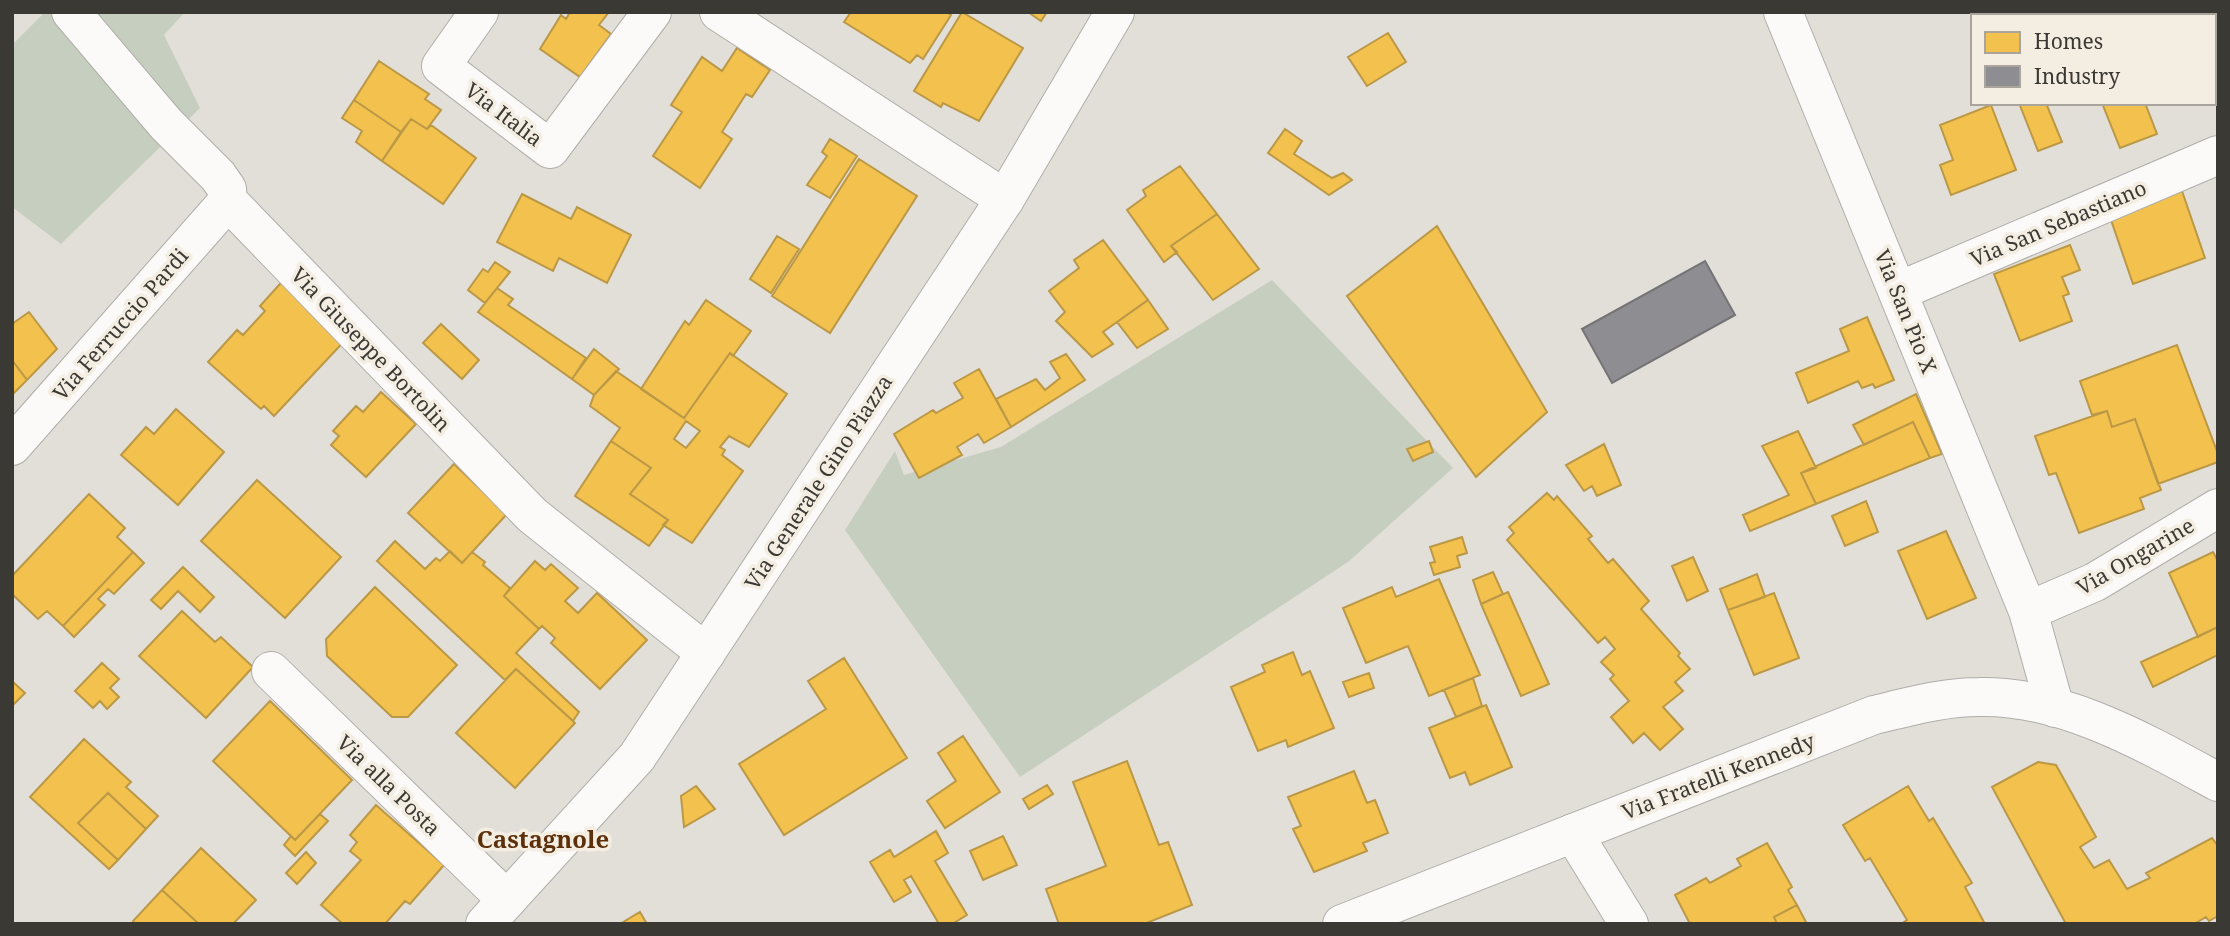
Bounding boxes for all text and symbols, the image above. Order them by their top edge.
legend [1971,14,2216,105]
text: Homes [2034,27,2103,55]
text: Industry [2034,62,2120,90]
street label: Via Italia [460,76,548,152]
street label: Via San Sebastiano [1966,173,2150,273]
street label: Via Ferruccio Pardi [46,242,194,406]
street label: Via San Pio X [1868,245,1944,377]
street label: Via Giuseppe Bortolin [285,261,457,437]
street label: Via Generale Gino Piazza [738,369,898,595]
street label: Via Ongarine [2071,511,2199,601]
street label: Via Fratelli Kennedy [1618,726,1818,826]
street label: Via alla Posta [331,728,447,842]
district label: Castagnole [477,822,609,855]

